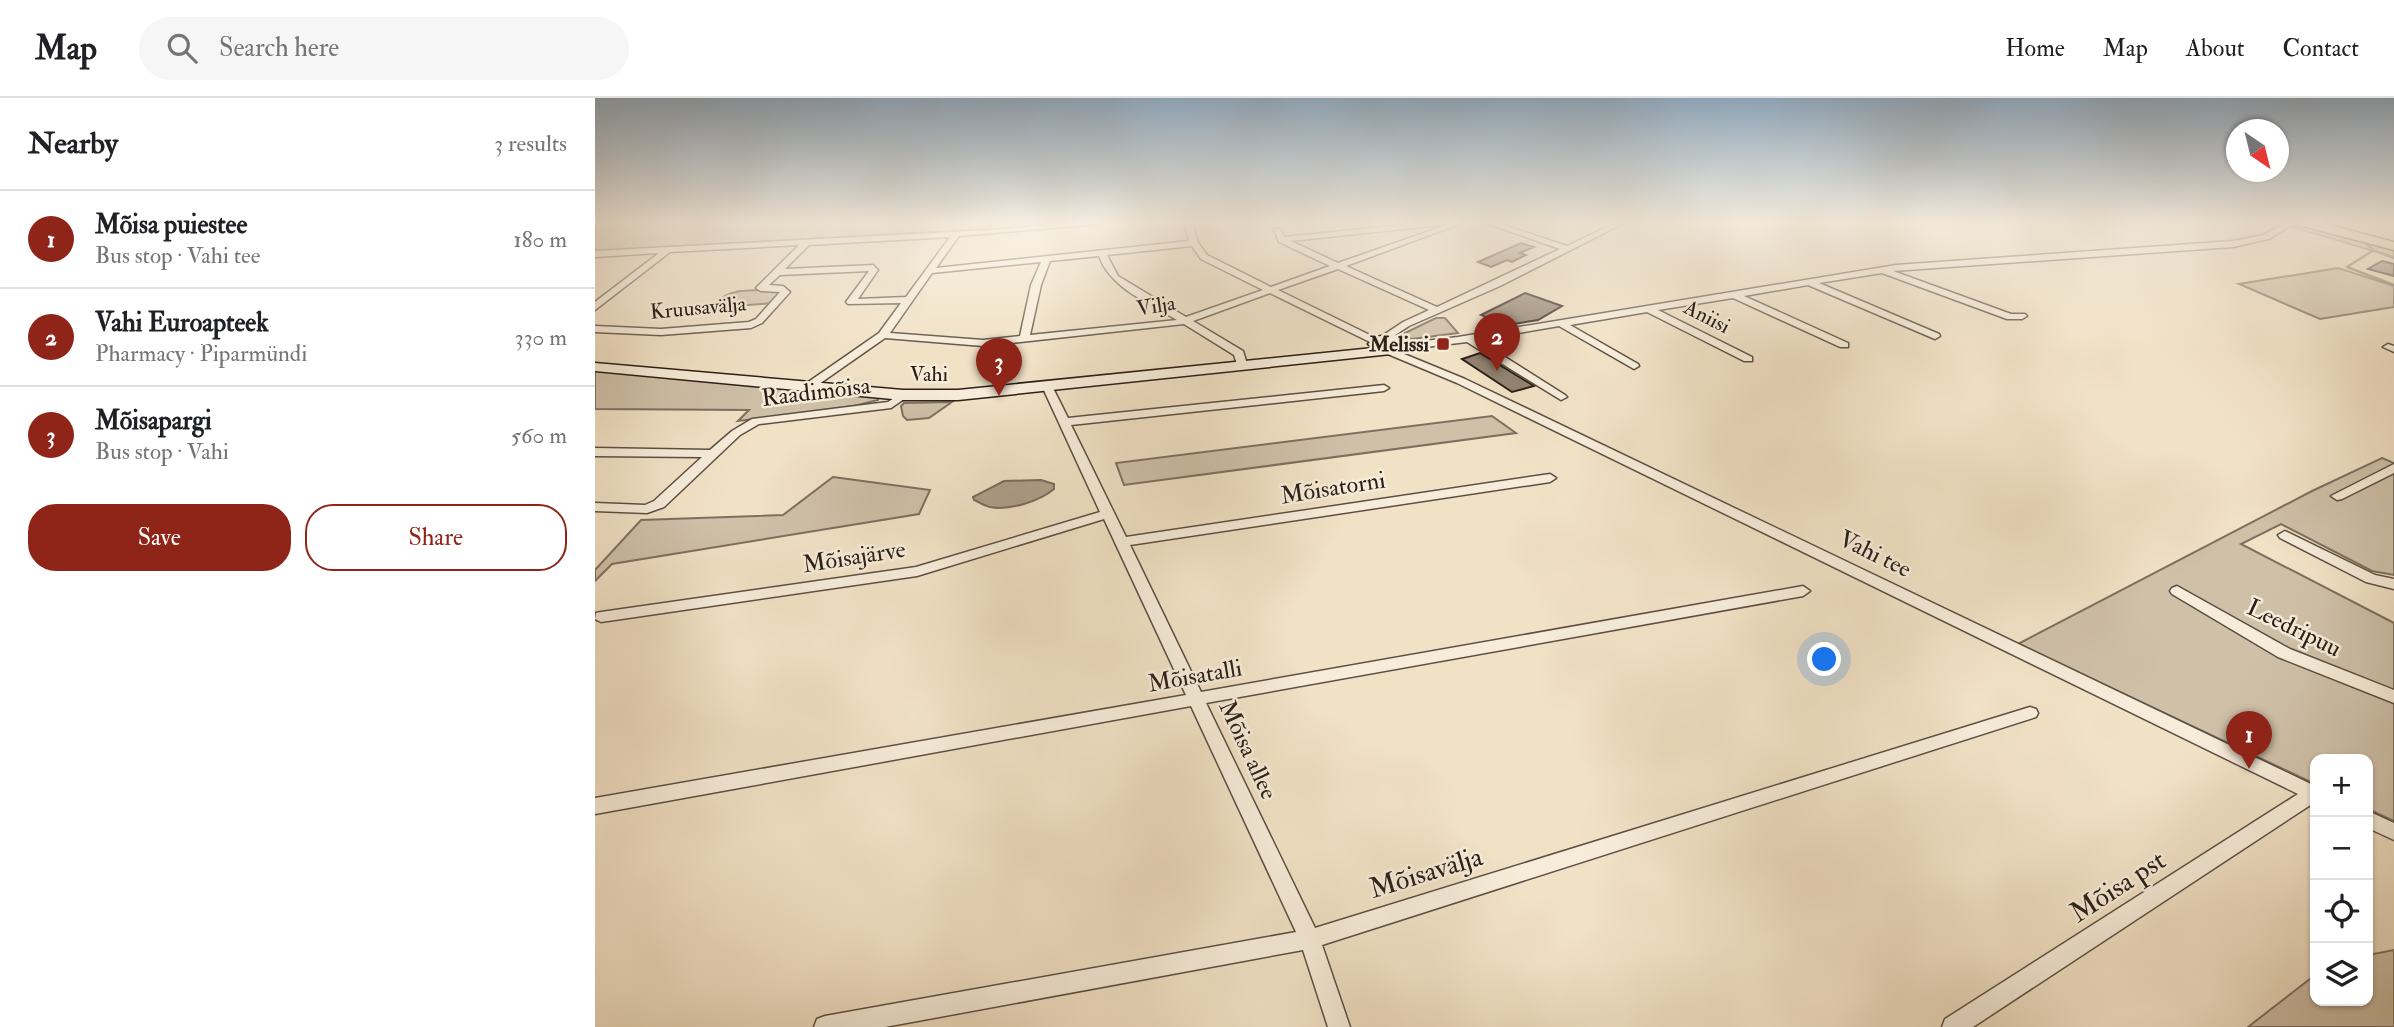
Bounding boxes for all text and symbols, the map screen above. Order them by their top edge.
search box [139,17,629,80]
text: Map [35,28,97,69]
icon: search [163,29,201,67]
text: Search here [219,32,339,64]
text: Home [2005,33,2065,64]
text: Map [2103,33,2148,64]
text: About [2186,33,2245,64]
text: Contact [2283,33,2359,64]
north arrow [2226,119,2289,182]
text: Nearby [28,125,118,162]
text: 3 results [494,129,567,158]
text: Mõisa puiestee [95,209,247,241]
text: 1 [47,225,55,254]
text: 180 m [514,225,567,254]
text: Bus stop · Vahi tee [95,241,260,270]
street label: Kruusavälja [649,290,747,326]
street label: Vilja [1134,290,1178,322]
street label: Aniisi [1679,294,1735,340]
text: Vahi Euroapteek [95,307,269,339]
pin: 2 [1474,313,1520,371]
text: 2 [45,323,57,352]
text: 330 m [515,323,567,352]
place label: Melissi [1368,331,1429,358]
marker: Melissi [1435,336,1451,352]
pin: 3 [976,338,1022,396]
text: Pharmacy · Piparmündi [95,339,307,368]
street label: Vahi [910,361,949,388]
street label: Raadimõisa [760,370,873,414]
text: Mõisapargi [95,405,212,437]
text: 3 [47,421,55,450]
text: 560 m [511,421,567,450]
text: Bus stop · Vahi [95,437,229,466]
street label: Mõisatorni [1278,464,1388,512]
button: Save [28,504,291,571]
button: Share [305,504,567,571]
street label: Vahi tee [1834,523,1916,585]
street label: Mõisajärve [800,534,908,580]
street label: Leedripuu [2242,592,2346,664]
your location [1807,642,1841,676]
street label: Mõisatalli [1145,652,1245,700]
street label: Mõisa allee [1212,695,1284,805]
pin: 1 [2226,711,2272,769]
map controls [2310,754,2373,1006]
button: + [2310,754,2373,817]
button: − [2310,817,2373,880]
street label: Mõisavälja [1365,839,1487,907]
street label: Mõisa pst [2064,843,2172,931]
button: locate [2310,880,2373,943]
button: layers [2310,943,2373,1006]

